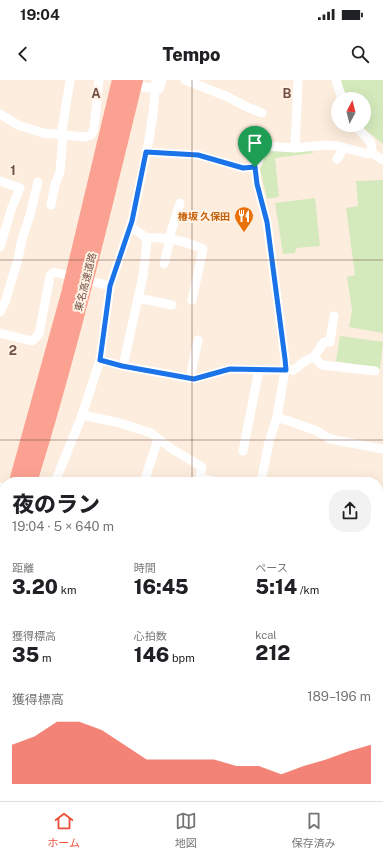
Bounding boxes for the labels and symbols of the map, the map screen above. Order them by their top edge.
text: A [91,86,101,101]
text: B [283,86,292,101]
north arrow [331,92,371,132]
pin [238,126,272,167]
text: 1 [10,163,16,178]
restaurant icon: 椿坂 久保田 [233,205,255,233]
place label: 椿坂 久保田 [178,210,230,222]
street label: 東名高速道路 [72,251,98,313]
text: 2 [9,343,17,358]

